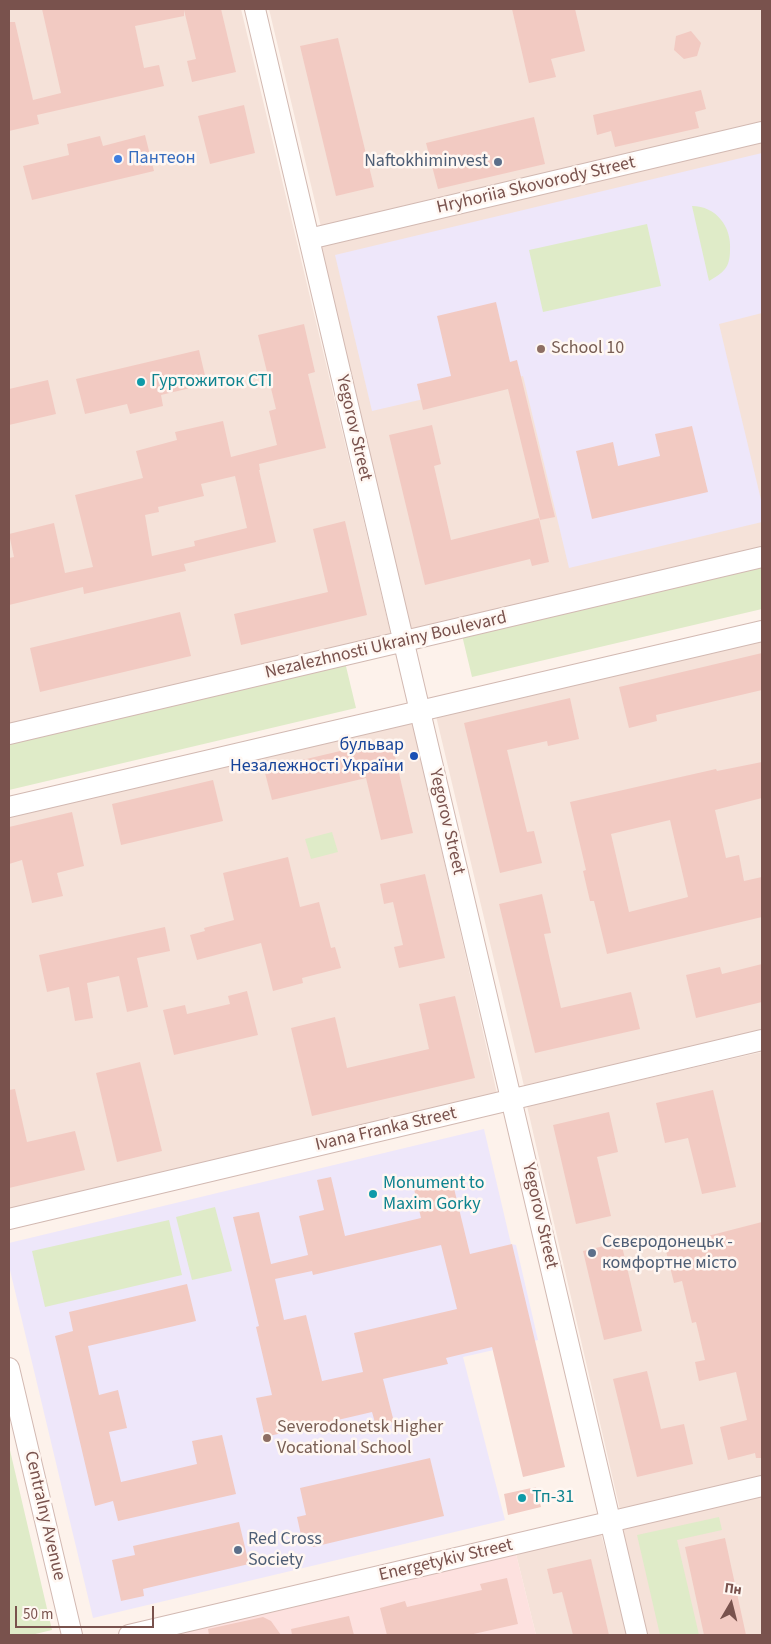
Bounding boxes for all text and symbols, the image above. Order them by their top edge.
place label: Пантеон [128,148,196,170]
place label: Naftokhiminvest [364,151,488,173]
marker: Пантеон [112,153,124,165]
street label: Hryhoriia Skovorody Street [435,153,637,219]
marker: Naftokhiminvest [492,156,504,168]
place label: School 10 [551,338,624,360]
marker: School 10 [535,343,547,355]
place label: Гуртожиток СТІ [151,371,272,393]
street label: Yegorov Street [330,373,376,483]
marker: Гуртожиток СТІ [135,376,147,388]
street label: Nezalezhnosti Ukrainy Boulevard [263,608,509,684]
place label: бульвар Незалежності України [230,735,404,778]
marker: бульвар Незалежності України [408,750,420,762]
street label: Yegorov Street [423,767,469,877]
street label: Ivana Franka Street [313,1103,459,1157]
street label: Yegorov Street [516,1161,562,1271]
place label: Monument to Maxim Gorky [383,1173,484,1216]
marker: Monument to Maxim Gorky [367,1188,379,1200]
place label: Сєвєродонецьк - комфортне місто [602,1232,737,1274]
marker: Сєвєродонецьк - комфортне місто [586,1247,598,1259]
place label: Severodonetsk Higher Vocational School [277,1417,443,1460]
marker: Severodonetsk Higher Vocational School [261,1432,273,1444]
street label: Centralny Avenue [19,1449,69,1583]
place label: Тп-31 [532,1487,574,1509]
marker: Тп-31 [516,1492,528,1504]
place label: Red Cross Society [248,1529,322,1572]
street label: Energetykiv Street [377,1535,515,1587]
marker: Red Cross Society [232,1544,244,1556]
text: Пн [723,1578,743,1600]
north arrow [706,1579,756,1629]
scale bar [18,1596,156,1628]
text: 50 m [23,1604,53,1625]

